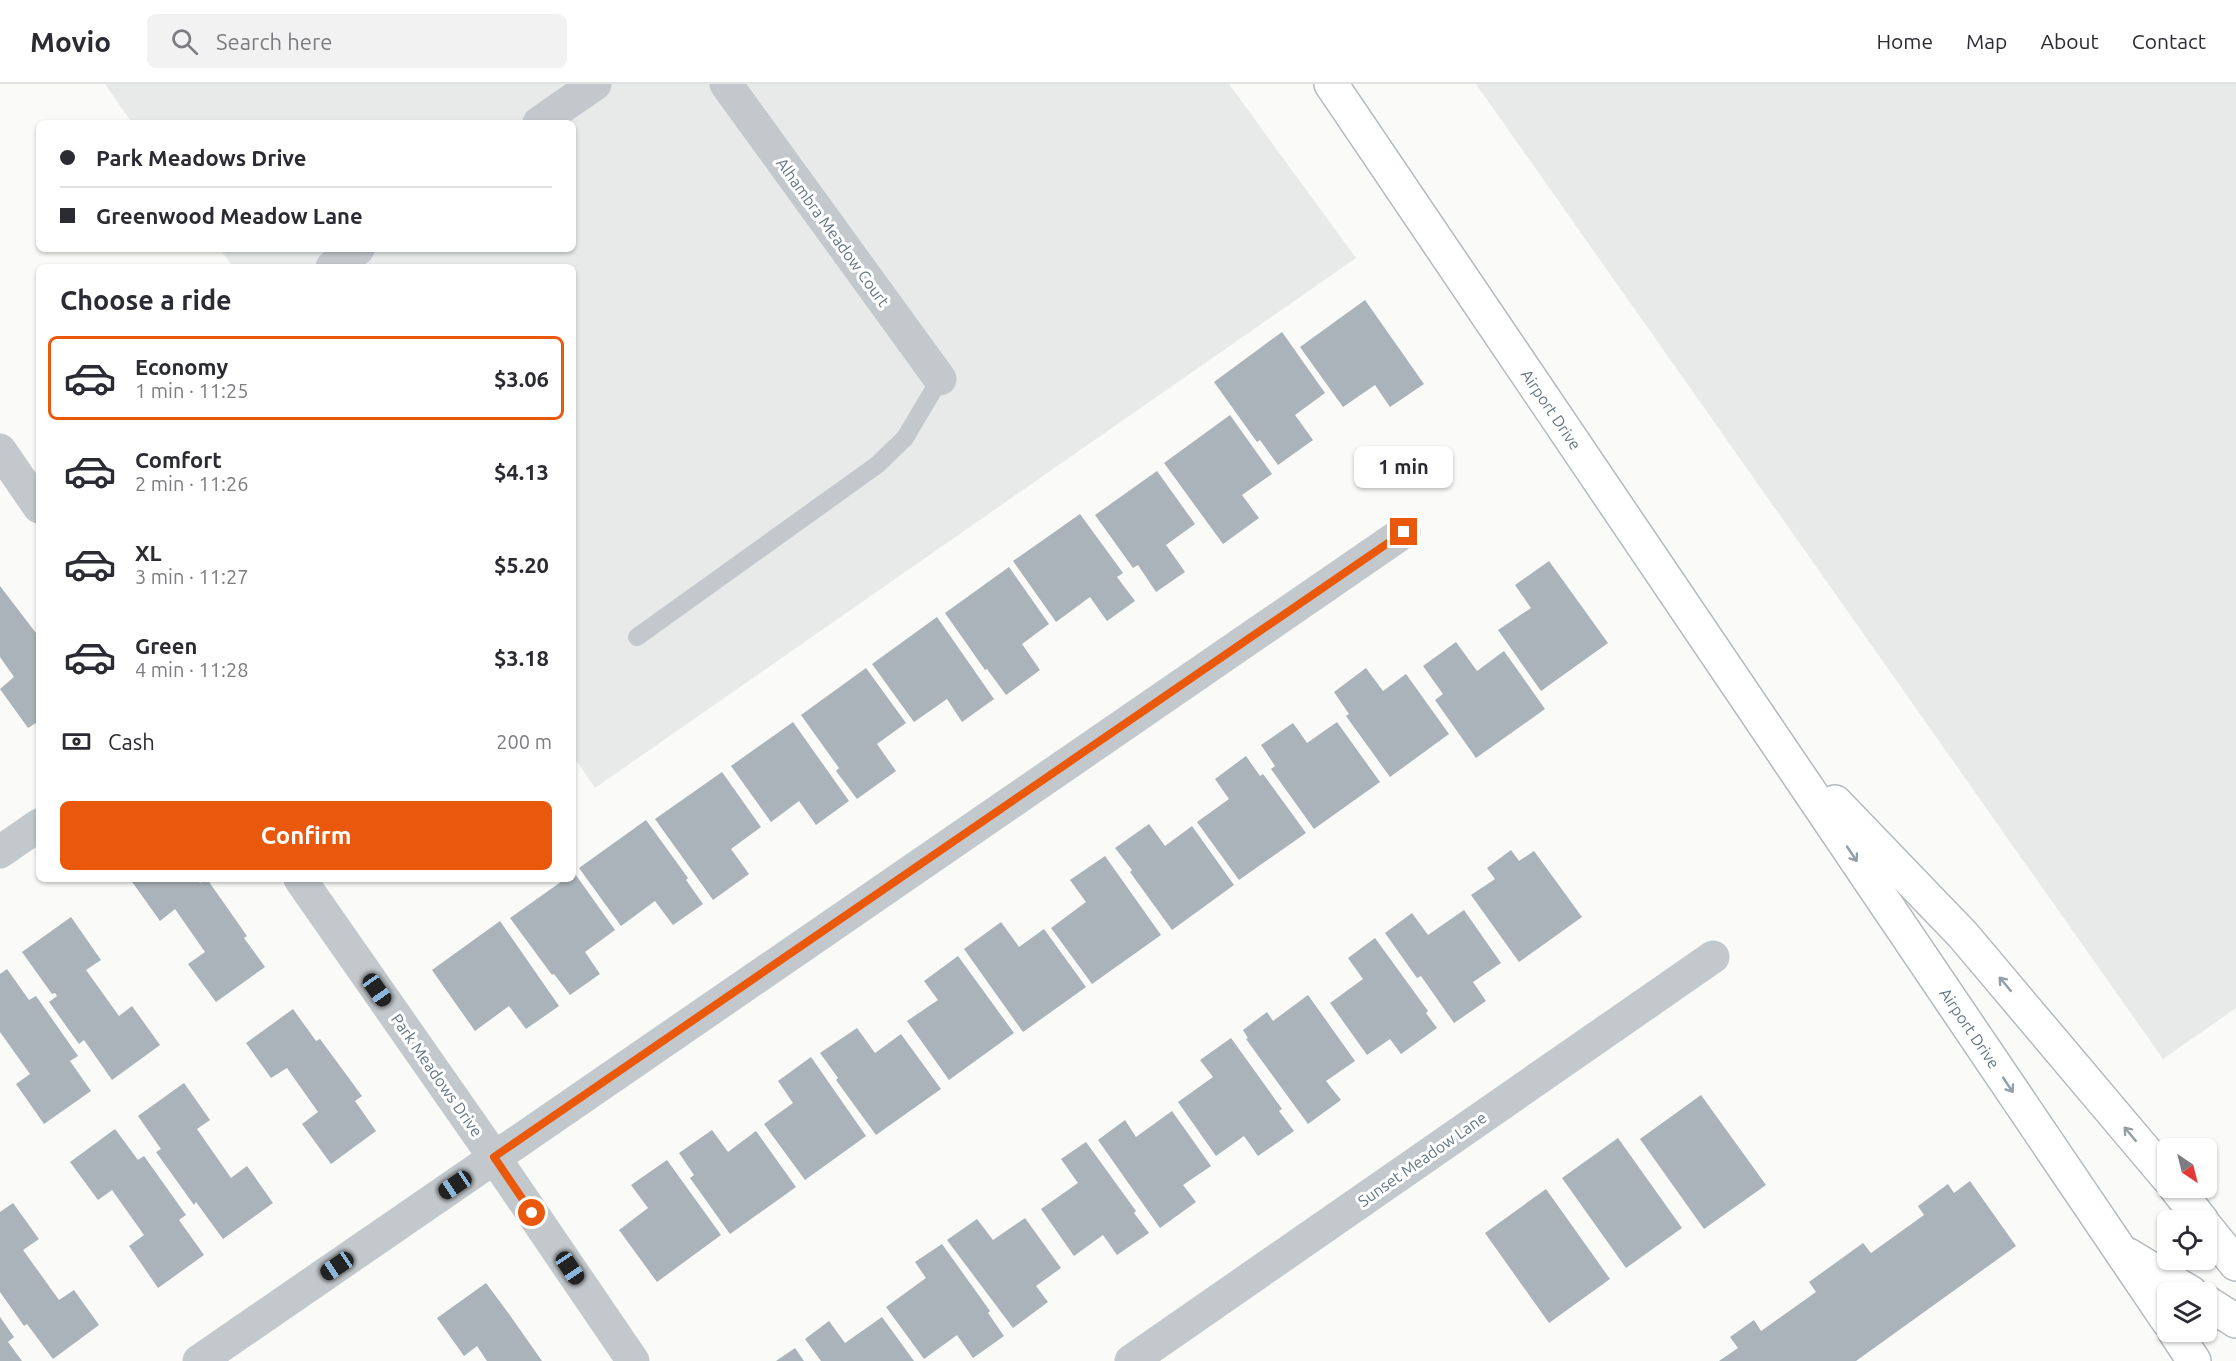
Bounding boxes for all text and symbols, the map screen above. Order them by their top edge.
search box [147,14,567,68]
icon: search [168,25,201,58]
text: Movio [30,26,111,57]
text: Search here [216,29,332,54]
text: Home [1876,29,1933,53]
text: Map [1966,29,2007,53]
text: About [2040,29,2099,53]
text: Contact [2132,29,2206,53]
text: Park Meadows Drive [96,145,306,170]
street label: Alhambra Meadow Court [773,154,893,310]
text: Greenwood Meadow Lane [96,203,363,228]
text: Choose a ride [60,285,232,315]
icon: car [63,351,117,405]
text: Economy [135,354,228,379]
text: $3.06 [494,366,549,391]
street label: Airport Drive [1518,366,1585,453]
text: 1 min · 11:25 [135,379,249,402]
icon: car [63,444,117,498]
callout: 1 min [1354,445,1454,487]
text: Comfort [135,447,222,472]
text: 1 min [1378,455,1429,478]
text: $4.13 [494,459,549,484]
text: 2 min · 11:26 [135,472,249,495]
route end [1390,518,1417,545]
icon: car [63,537,117,591]
text: XL [135,540,162,565]
text: $5.20 [494,552,549,577]
text: 3 min · 11:27 [135,565,249,588]
icon: car [63,630,117,684]
text: Green [135,633,197,658]
text: $3.18 [494,645,549,670]
text: 4 min · 11:28 [135,658,249,681]
icon: cash [60,725,93,758]
text: Cash [108,729,155,754]
text: 200 m [496,730,552,753]
button: Confirm [60,801,552,870]
one-way arrow [1846,845,1858,862]
car [359,970,395,1010]
one-way arrow [1998,976,2011,992]
street label: Airport Drive [1936,985,2003,1072]
street label: Park Meadows Drive [388,1010,486,1140]
one-way arrow [2002,1077,2014,1093]
street label: Sunset Meadow Lane [1354,1108,1490,1210]
one-way arrow [2124,1126,2137,1142]
north arrow [2157,1138,2217,1198]
map controls [2157,1138,2217,1342]
car [435,1167,475,1203]
route start [518,1199,545,1226]
button: locate [2157,1210,2217,1270]
car [317,1248,357,1284]
car [552,1248,588,1288]
button: layers [2157,1282,2217,1342]

